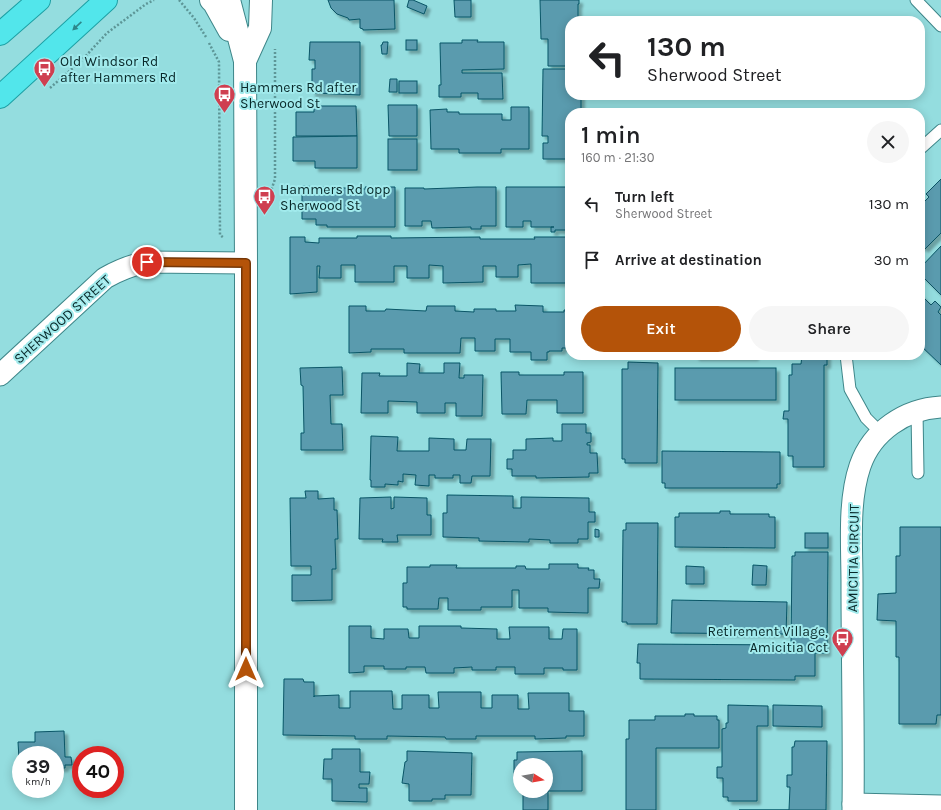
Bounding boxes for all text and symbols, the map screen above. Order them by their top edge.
one-way arrow [72,22,83,31]
text: 130 m [647,30,726,63]
icon: left [581,32,633,84]
place label: Old Windsor Rd after Hammers Rd [60,53,176,86]
bus stop icon: Old Windsor Rd after Hammers Rd [31,56,57,89]
text: Sherwood Street [647,64,782,86]
place label: Hammers Rd after Sherwood St [240,79,357,112]
bus stop icon: Hammers Rd after Sherwood St [212,82,238,115]
text: 1 min [581,121,641,149]
button: close [867,121,909,163]
text: 160 m · 21:30 [581,150,654,165]
place label: Hammers Rd opp Sherwood St [280,181,390,214]
bus stop icon: Hammers Rd opp Sherwood St [252,184,278,217]
text: Turn left [615,188,674,206]
icon: left [581,193,603,215]
text: 130 m [869,195,909,213]
text: Sherwood Street [615,206,712,221]
pin [130,245,164,279]
icon: arrive [581,249,603,271]
icon: arrive [136,251,158,273]
text: Arrive at destination [615,251,762,269]
text: 30 m [874,251,909,269]
street label: SHERWOOD STREET [10,271,114,367]
button: Exit [581,306,741,352]
button: Share [749,306,909,352]
street label: AMICITIA CIRCUIT [844,504,863,612]
place label: Retirement Village, Amicitia Cct [708,623,828,656]
bus stop icon: Retirement Village, Amicitia Cct [830,626,856,659]
position arrow [225,648,267,690]
speed limit sign: 40 [72,746,124,798]
text: 39 [26,755,50,778]
north arrow [513,758,553,798]
map controls [513,758,553,798]
text: km/h [25,776,51,788]

